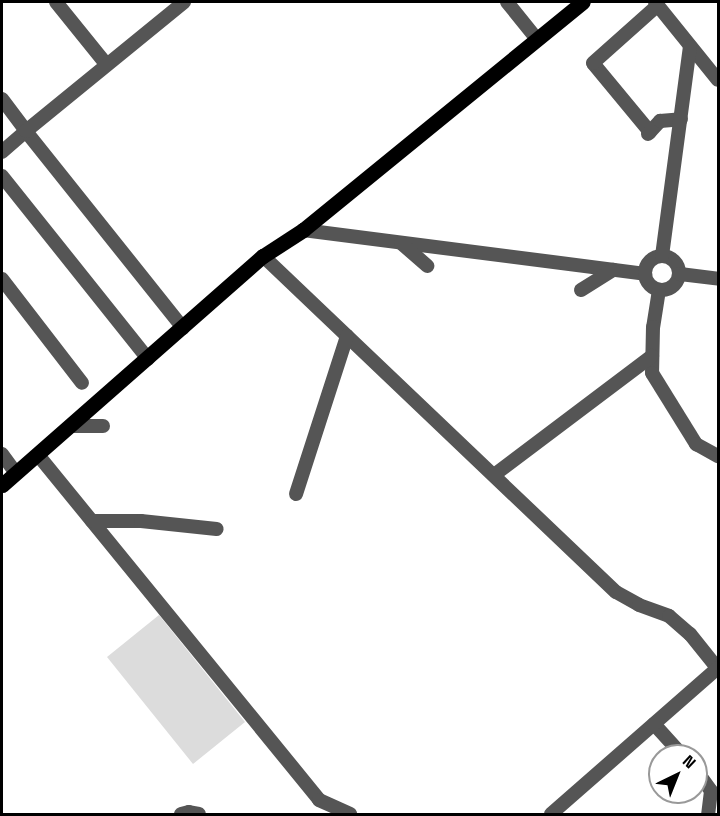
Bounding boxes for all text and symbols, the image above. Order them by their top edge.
north arrow [648,744,708,804]
text: N [678,751,700,773]

